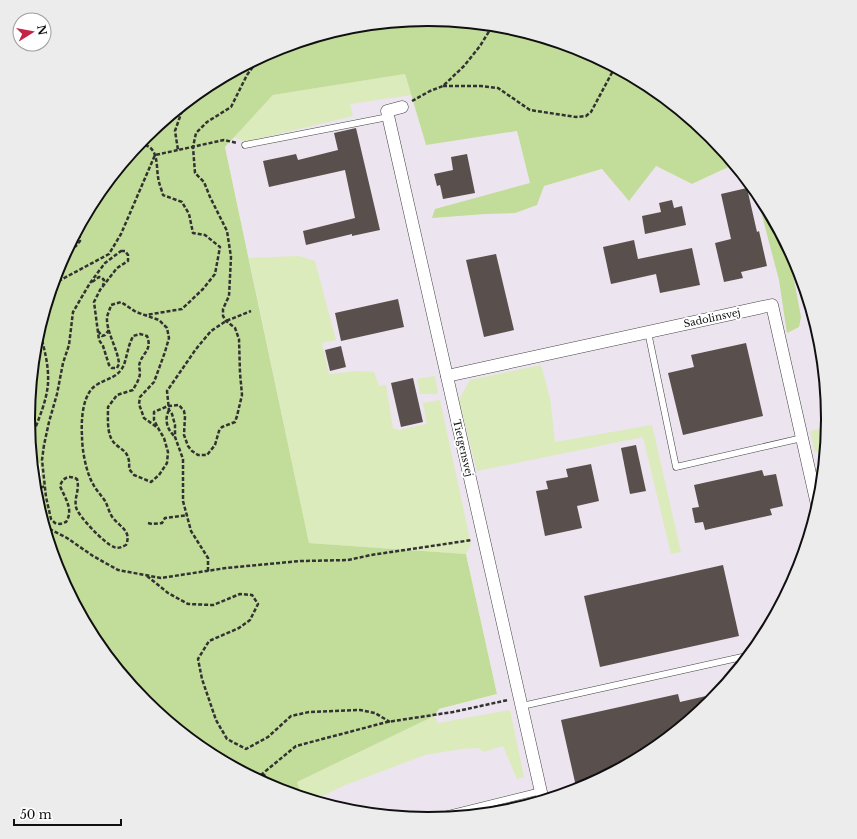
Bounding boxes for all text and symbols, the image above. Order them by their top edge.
north arrow [12,12,52,52]
text: N [34,24,50,37]
street label: Sadolinsvej [682,306,742,330]
street label: Tietgensvej [450,418,476,478]
scale bar [14,801,121,827]
text: 50 m [20,807,52,822]

